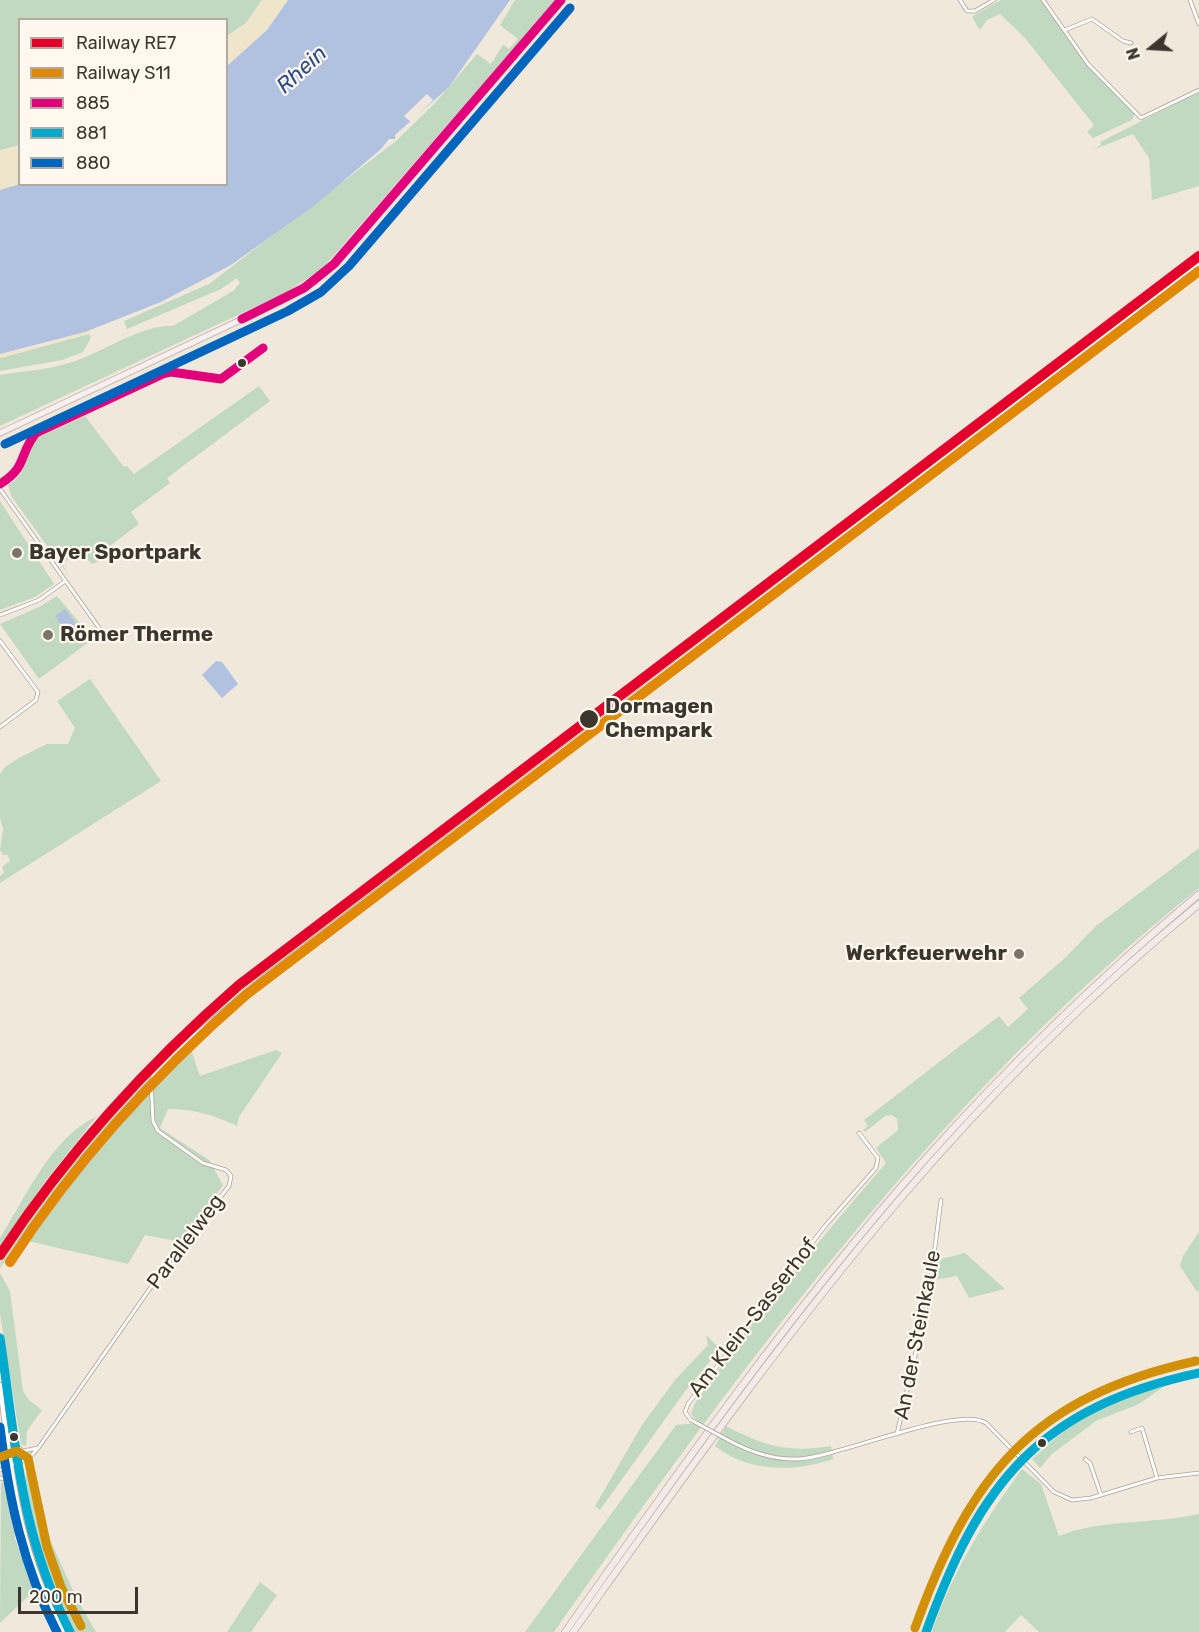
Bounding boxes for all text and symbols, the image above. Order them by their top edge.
legend [18,18,228,186]
north arrow [1121,18,1181,78]
text: Railway RE7 [76,32,176,54]
water label: Rhein [271,41,333,99]
text: N [1123,45,1144,62]
text: Railway S11 [76,62,171,84]
text: 885 [76,92,110,114]
text: 881 [76,122,107,144]
text: 880 [76,152,110,174]
unlabelled marker [236,357,248,369]
place label: Bayer Sportpark [29,540,201,566]
marker: Bayer Sportpark [10,546,24,560]
place label: Römer Therme [60,622,213,648]
marker: Römer Therme [41,628,55,642]
place label: Dormagen Chempark [605,694,713,744]
marker: Dormagen Chempark [578,708,600,730]
place label: Werkfeuerwehr [846,941,1007,967]
marker: Werkfeuerwehr [1012,947,1026,961]
street label: Parallelweg [142,1190,230,1294]
street label: Am Klein-Sasserhof [683,1234,823,1402]
street label: An der Steinkaule [889,1248,947,1422]
unlabelled marker [8,1431,20,1443]
unlabelled marker [1036,1437,1048,1449]
scale bar [21,1575,141,1613]
text: 200 m [29,1586,83,1608]

